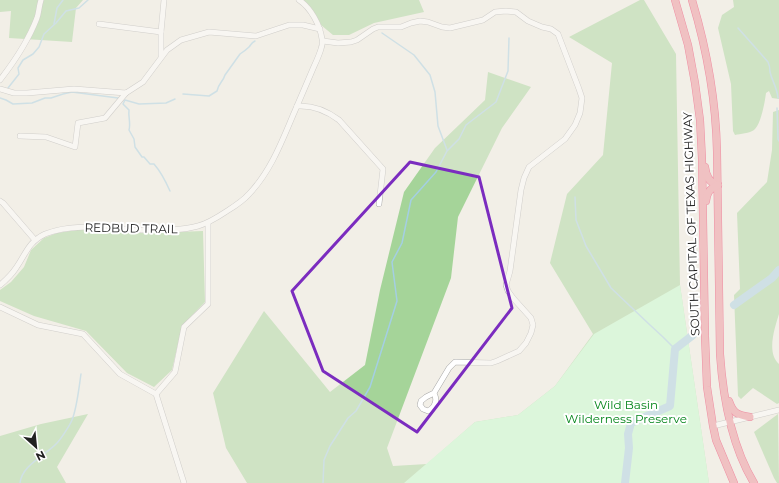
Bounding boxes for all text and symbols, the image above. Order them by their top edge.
street label: SOUTH CAPITAL OF TEXAS HIGHWAY [680,111,702,336]
street label: REDBUD TRAIL [84,220,178,236]
park label: Wild Basin Wilderness Preserve [565,397,687,426]
north arrow [16,427,56,467]
text: N [33,448,48,464]

